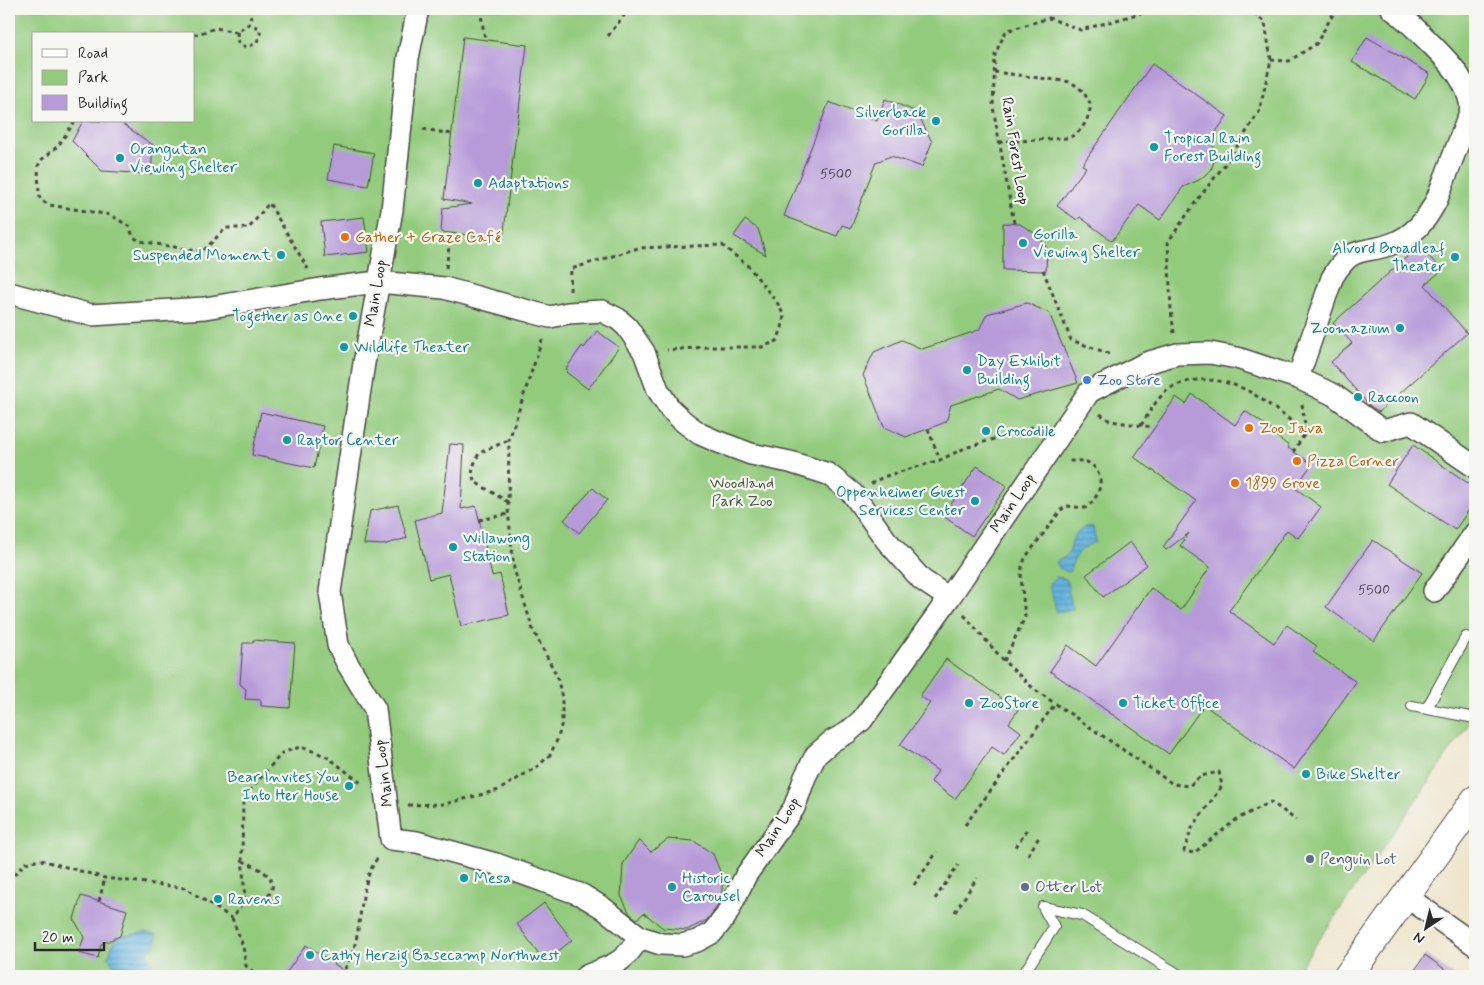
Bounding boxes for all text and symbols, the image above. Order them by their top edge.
legend [32,32,195,122]
text: Road [78,44,108,64]
text: Park [78,68,108,88]
text: Building [78,94,128,115]
street label: Rain Forest Loop [996,96,1034,206]
place label: Silverback Gorilla [856,102,926,141]
marker: Silverback Gorilla [930,115,942,127]
place label: Tropical Rain Forest Building [1164,128,1262,168]
place label: Orangutan Viewing Shelter [130,139,238,178]
marker: Tropical Rain Forest Building [1148,141,1160,153]
marker: Orangutan Viewing Shelter [114,152,126,164]
house number: 5500 [820,165,852,183]
place label: Adaptations [488,173,569,194]
marker: Adaptations [472,177,484,189]
place label: Gorilla Viewing Shelter [1033,224,1141,263]
place label: Gather + Graze Café [355,227,501,248]
marker: Gather + Graze Café [339,231,351,243]
marker: Gorilla Viewing Shelter [1017,237,1029,249]
place label: Alvord Broadleaf Theater [1332,238,1445,277]
place label: Suspended Moment [133,245,272,266]
marker: Suspended Moment [275,249,287,261]
marker: Alvord Broadleaf Theater [1449,251,1461,263]
street label: Main Loop [360,258,392,328]
place label: Together as One [232,306,343,328]
marker: Together as One [347,310,359,322]
place label: Zoomazium [1310,318,1390,339]
marker: Zoomazium [1394,322,1406,334]
place label: Wildlife Theater [354,337,469,358]
marker: Wildlife Theater [338,341,350,353]
place label: Day Exhibit Building [977,351,1062,391]
marker: Day Exhibit Building [961,364,973,376]
place label: Zoo Store [1097,370,1161,391]
marker: Zoo Store [1081,374,1093,386]
place label: Raccoon [1368,387,1419,408]
marker: Raccoon [1352,391,1364,403]
place label: Zoo Java [1259,418,1323,439]
place label: Crocodile [996,421,1056,442]
marker: Zoo Java [1243,422,1255,434]
marker: Crocodile [980,425,992,437]
place label: Raptor Center [297,430,399,451]
marker: Raptor Center [281,434,293,446]
place label: Pizza Corner [1307,451,1399,472]
marker: Pizza Corner [1291,455,1303,467]
street label: Main Loop [985,469,1041,537]
park label: Woodland Park Zoo [710,473,774,512]
place label: 1899 Grove [1245,473,1320,494]
marker: 1899 Grove [1229,477,1241,489]
place label: Oppenheimer Guest Services Center [836,482,966,521]
marker: Oppenheimer Guest Services Center [969,495,981,507]
place label: Willawong Station [463,528,530,567]
marker: Willawong Station [447,541,459,553]
house number: 5500 [1358,581,1390,599]
place label: ZooStore [979,693,1039,714]
place label: Ticket Office [1133,693,1219,714]
marker: ZooStore [963,697,975,709]
marker: Ticket Office [1117,697,1129,709]
street label: Main Loop [369,738,399,808]
place label: Bike Shelter [1316,764,1401,785]
place label: Bear Invites You Into Her House [227,767,339,806]
marker: Bike Shelter [1300,768,1312,780]
marker: Bear Invites You Into Her House [343,780,355,792]
street label: Main Loop [751,793,805,861]
place label: Penguin Lot [1320,849,1397,871]
marker: Penguin Lot [1304,853,1316,865]
place label: Mesa [474,868,511,889]
place label: Historic Carousel [682,868,740,907]
marker: Mesa [458,872,470,884]
place label: Otter Lot [1035,877,1103,898]
marker: Historic Carousel [666,881,678,893]
marker: Otter Lot [1019,881,1031,893]
place label: Ravens [228,889,280,910]
marker: Ravens [212,893,224,905]
north arrow [1402,902,1452,952]
scale bar [35,920,104,952]
text: 20 m [42,928,74,948]
text: N [1410,928,1428,948]
place label: Cathy Herzig Basecamp Northwest [320,945,559,967]
marker: Cathy Herzig Basecamp Northwest [304,949,316,961]

